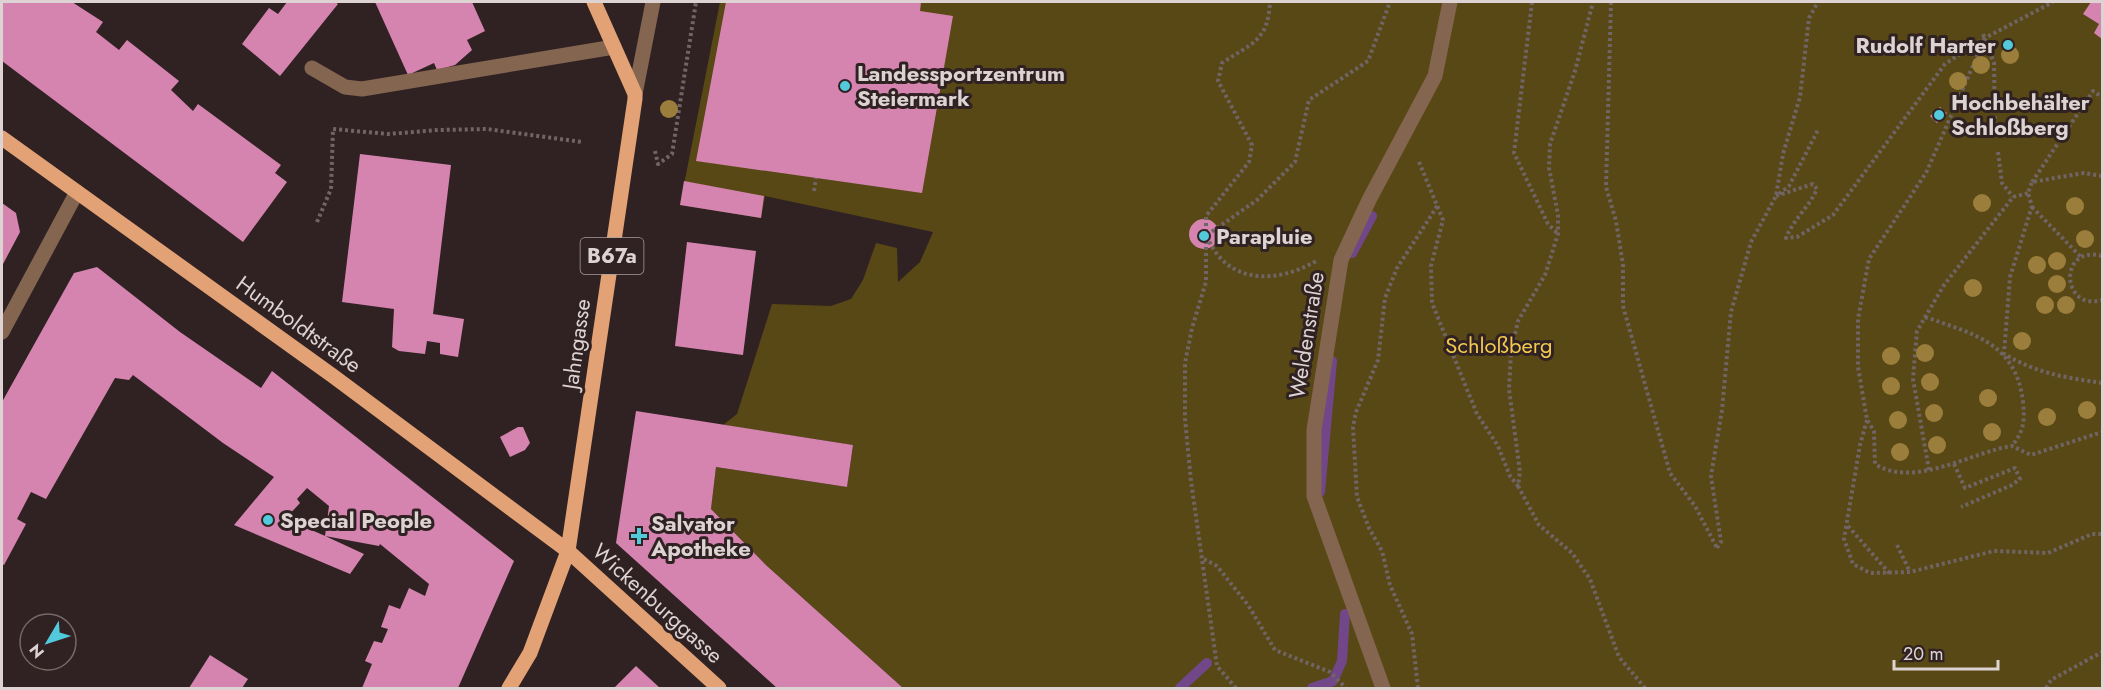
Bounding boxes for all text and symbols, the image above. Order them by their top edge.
place label: Rudolf Harter [1856,29,1996,61]
marker: Rudolf Harter [2001,38,2015,52]
place label: Landessportzentrum Steiermark [857,57,1065,114]
marker: Landessportzentrum Steiermark [838,79,852,93]
place label: Hochbehälter Schloßberg [1951,86,2090,143]
marker: Hochbehälter Schloßberg [1932,108,1946,122]
place label: Parapluie [1216,220,1313,252]
marker: Parapluie [1197,229,1211,243]
road number: B67a [580,238,644,274]
street label: Humboldtstraße [230,268,368,380]
street label: Weldenstraße [1280,269,1332,401]
street label: Jahngasse [553,297,598,394]
park label: Schloßberg [1445,329,1553,361]
place label: Special People [280,504,432,536]
place label: Salvator Apotheke [650,507,751,564]
marker: Special People [261,513,275,527]
marker: Salvator Apotheke [632,529,646,543]
street label: Wickenburggasse [586,535,730,671]
north arrow [18,612,78,672]
scale bar [1894,633,1998,671]
text: N [24,639,50,663]
text: 20 m [1903,641,1943,667]

